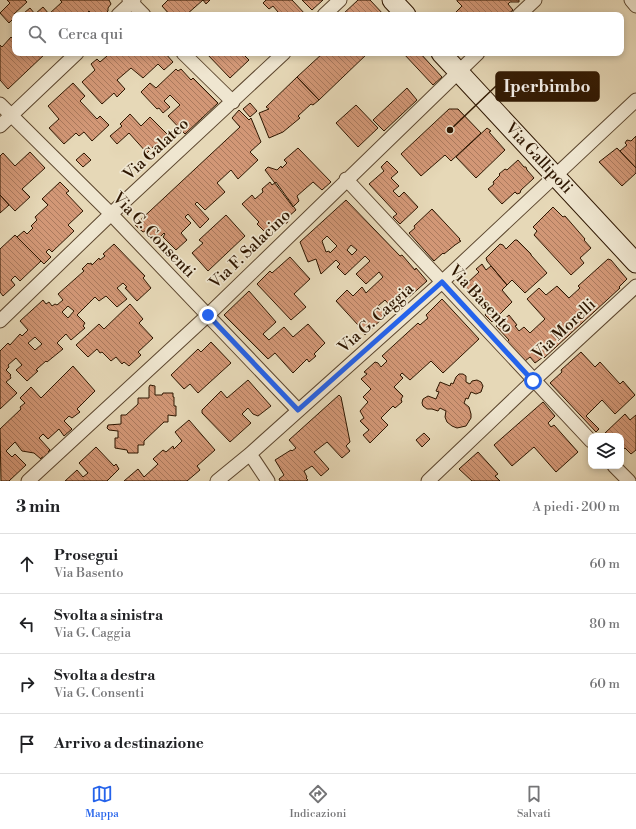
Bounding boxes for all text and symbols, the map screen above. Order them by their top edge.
search box [12,12,624,56]
icon: search [26,23,48,45]
text: Cerca qui [58,25,123,44]
callout: Iperbimbo [496,72,599,101]
text: Iperbimbo [503,76,591,98]
street label: Via Galateo [118,114,193,185]
street label: Via Gallipoli [500,117,577,198]
street label: Via G. Consenti [108,187,200,282]
street label: Via F. Salacino [204,205,295,293]
street label: Via Basento [444,260,518,337]
street label: Via G. Caggia [333,278,419,358]
street label: Via Morelli [527,294,600,364]
route end [199,306,217,324]
route start [524,372,542,390]
map controls [588,433,624,469]
button: layers [588,433,624,469]
text: 3 min [16,496,60,518]
text: A piedi · 200 m [532,499,620,515]
text: Prosegui [54,546,118,565]
icon: ahead [16,553,38,575]
text: 60 m [589,556,620,572]
text: Via Basento [54,565,124,581]
text: Svolta a sinistra [54,606,163,625]
icon: left [16,613,38,635]
text: 80 m [589,616,620,632]
text: Via G. Caggia [54,625,131,641]
text: Svolta a destra [54,666,155,685]
icon: right [16,673,38,695]
text: 60 m [589,676,620,692]
text: Via G. Consenti [54,685,144,701]
icon: arrive [16,733,38,755]
text: Arrivo a destinazione [54,734,204,753]
tab: Mappa [85,783,119,821]
tab: Indicazioni [289,783,346,821]
tab: Salvati [517,783,551,821]

